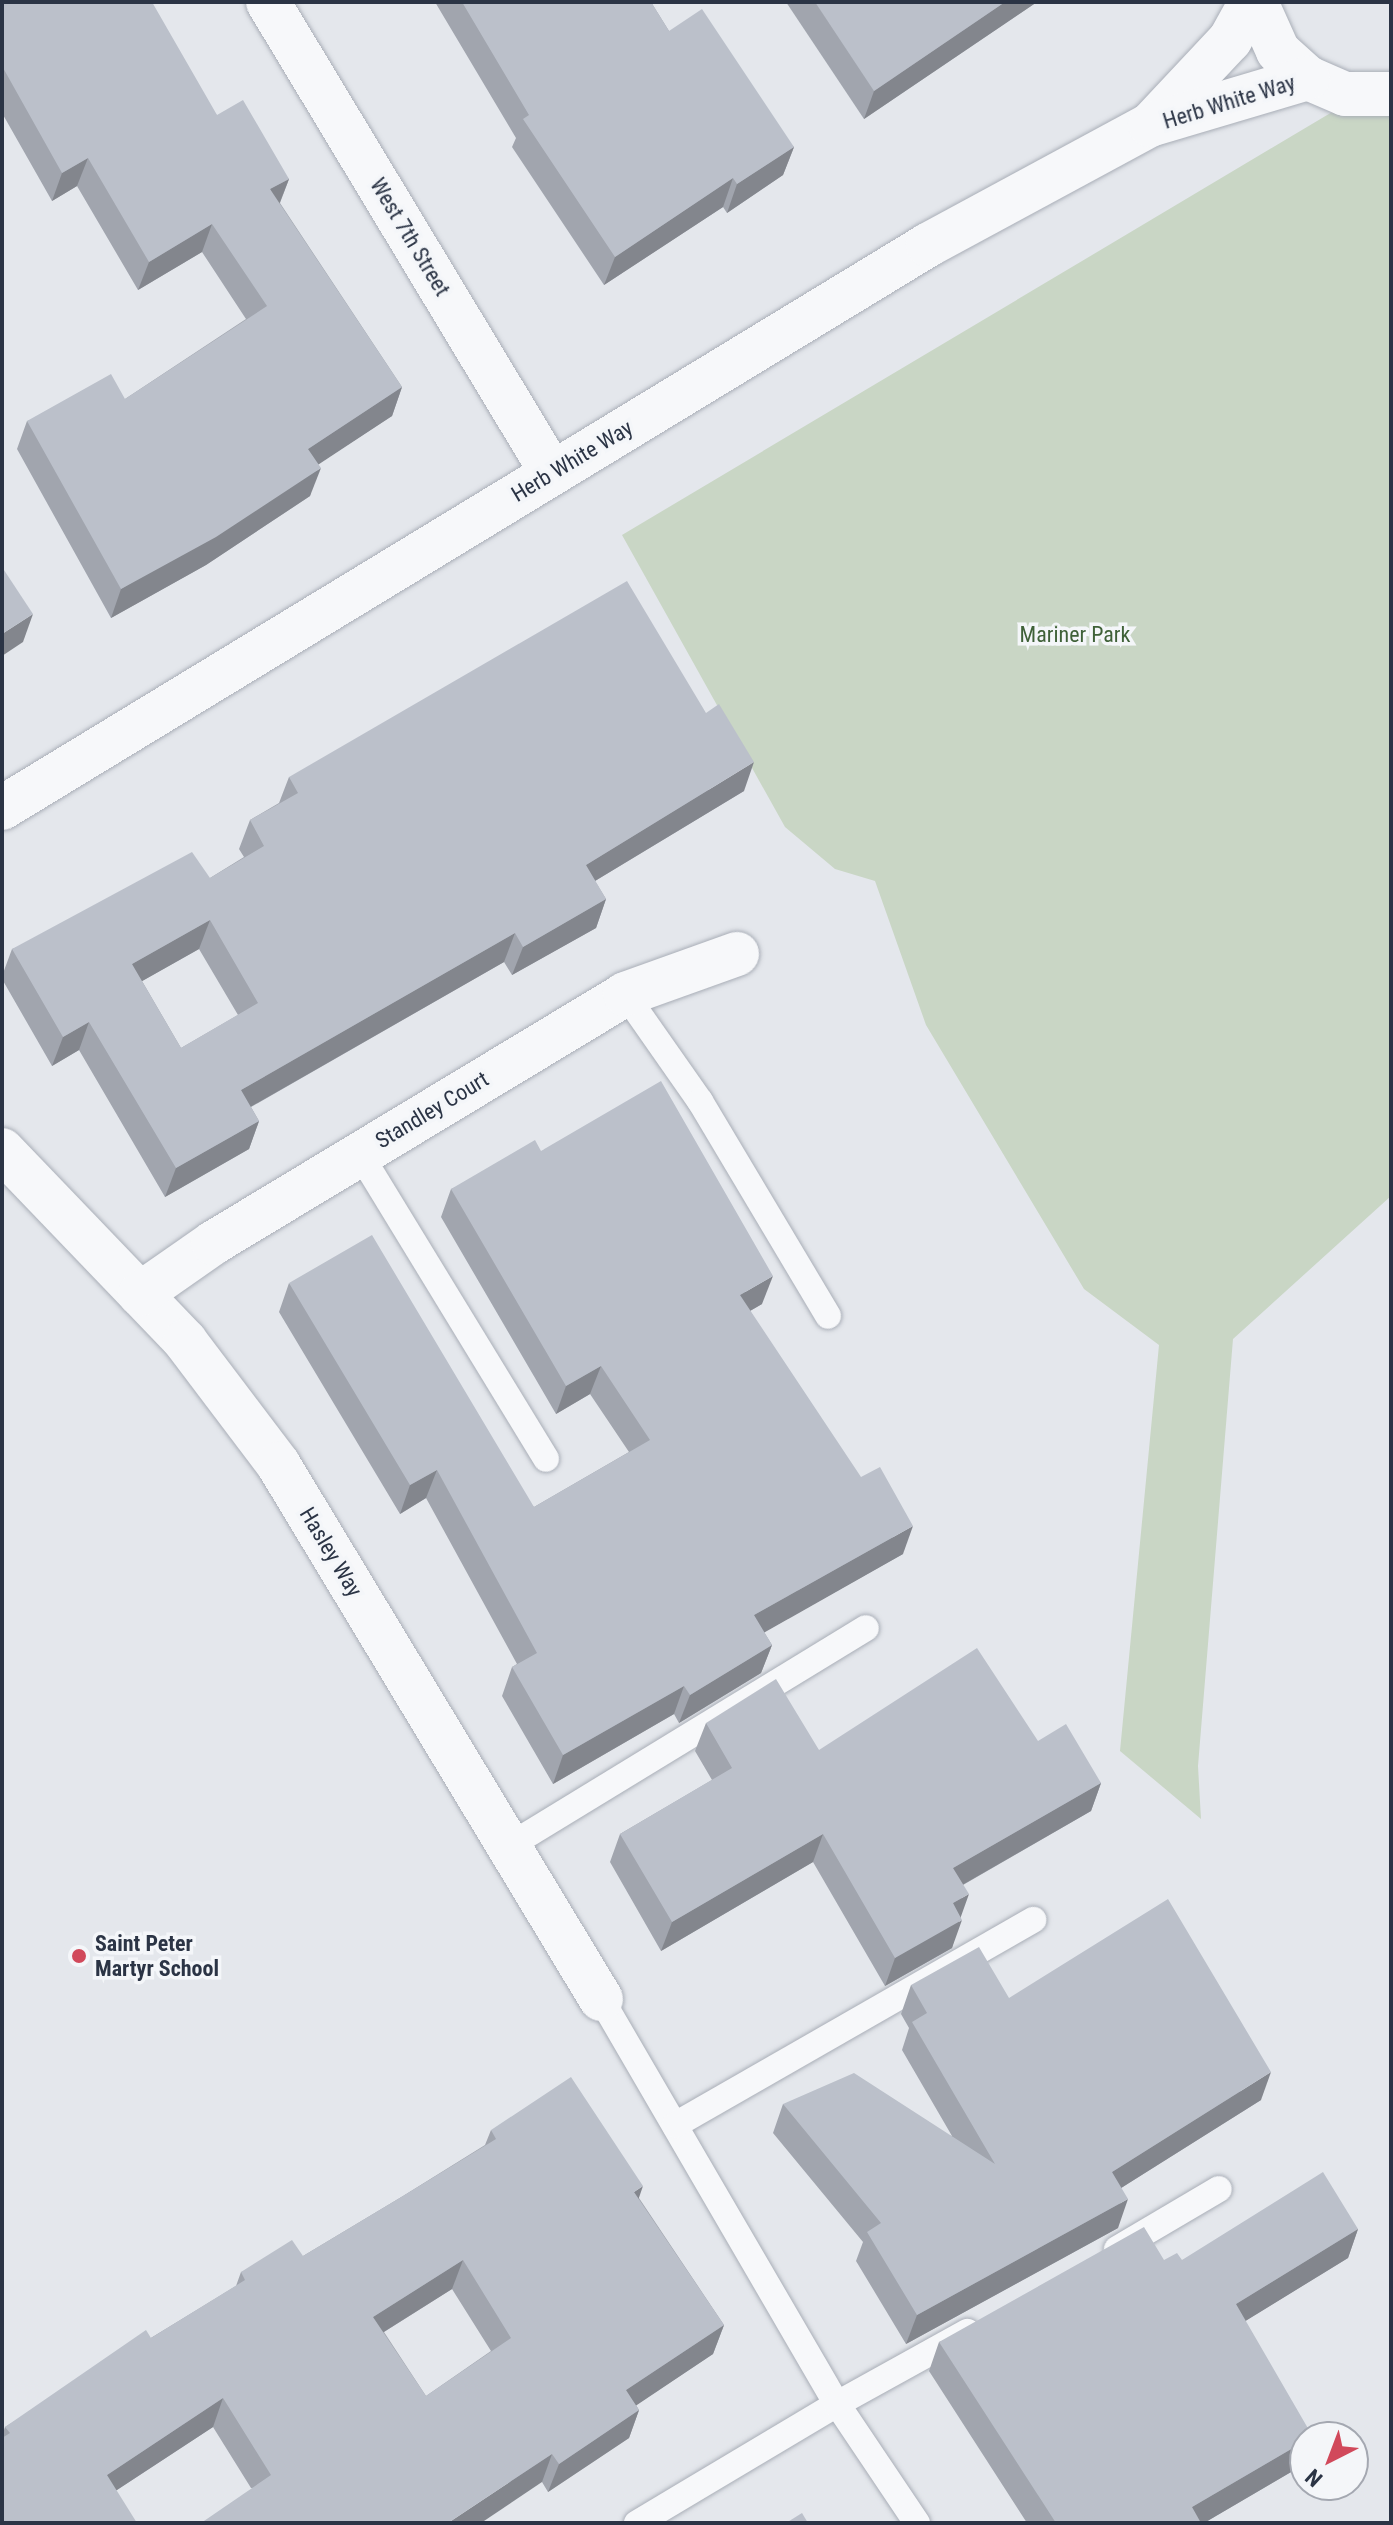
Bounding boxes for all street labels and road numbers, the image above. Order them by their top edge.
street label: Herb White Way [1160,69,1298,135]
street label: West 7th Street [364,173,456,301]
street label: Herb White Way [507,414,637,508]
street label: Standley Court [371,1066,493,1154]
street label: Hasley Way [294,1503,368,1601]

